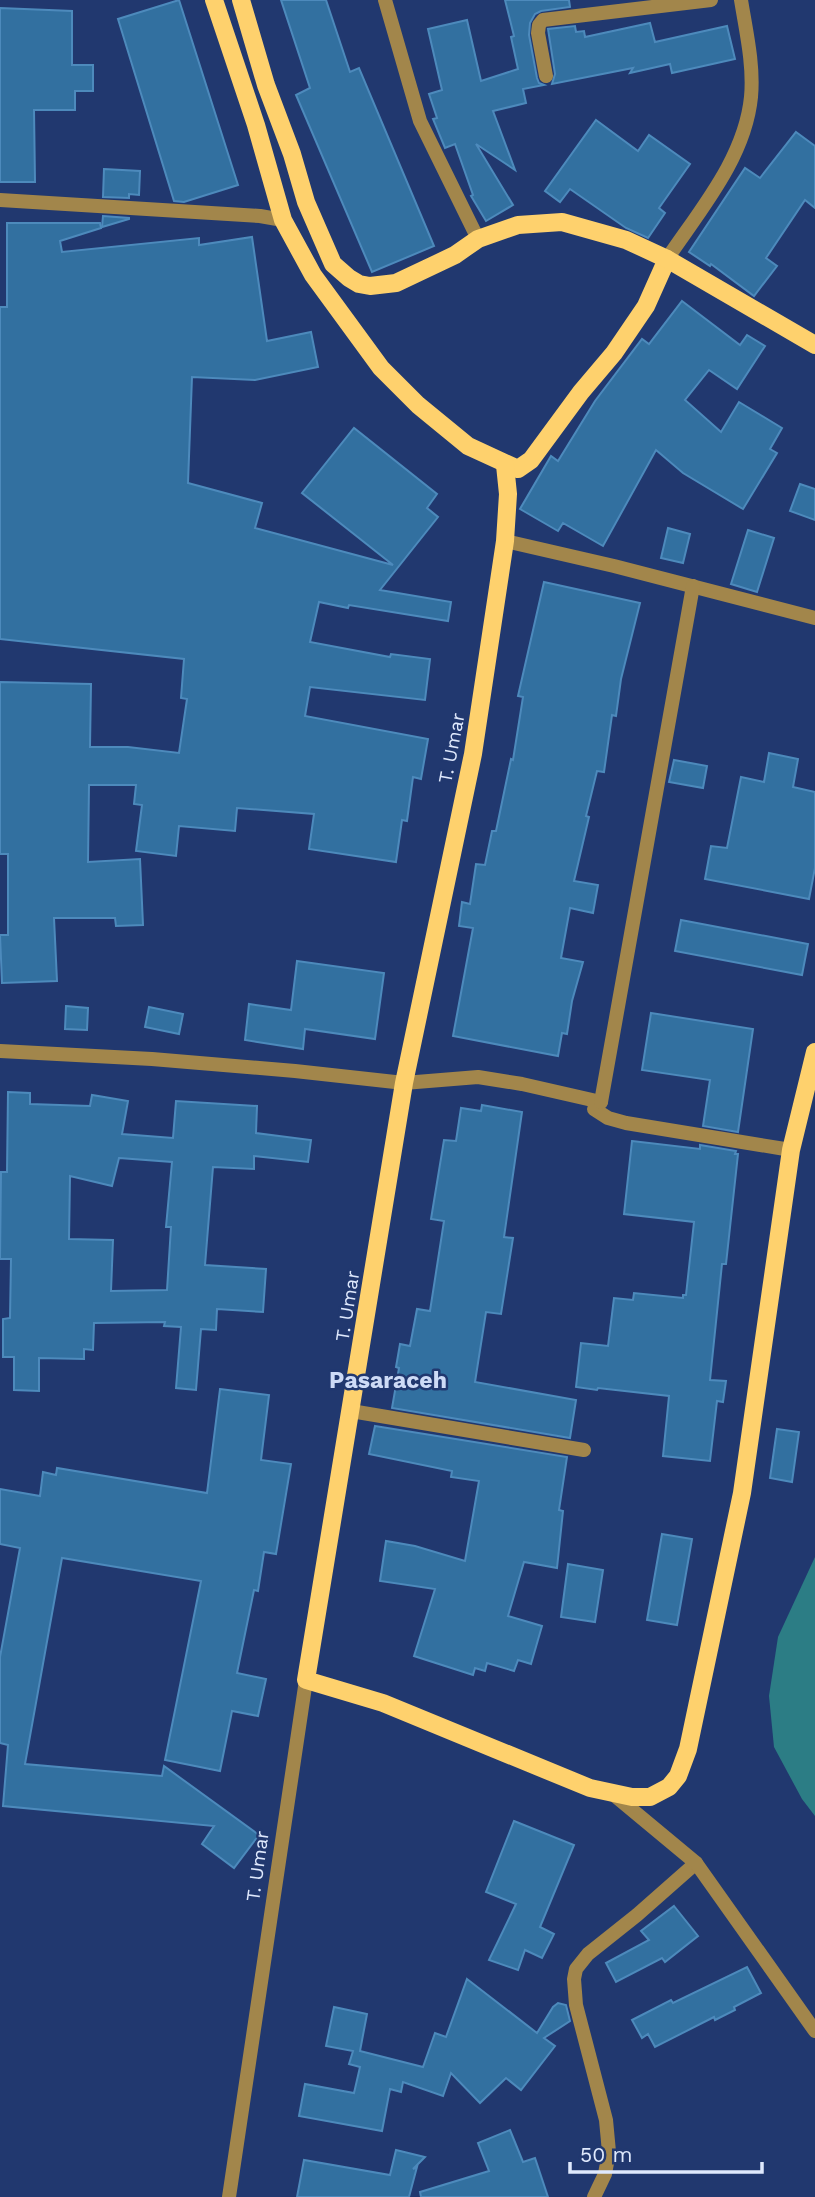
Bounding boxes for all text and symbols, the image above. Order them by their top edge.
street label: T. Umar [433,711,470,785]
street label: T. Umar [331,1269,364,1343]
district label: Pasaraceh [329,1367,447,1394]
street label: T. Umar [241,1829,274,1903]
scale bar [570,2130,762,2174]
text: 50 m [580,2142,632,2167]

